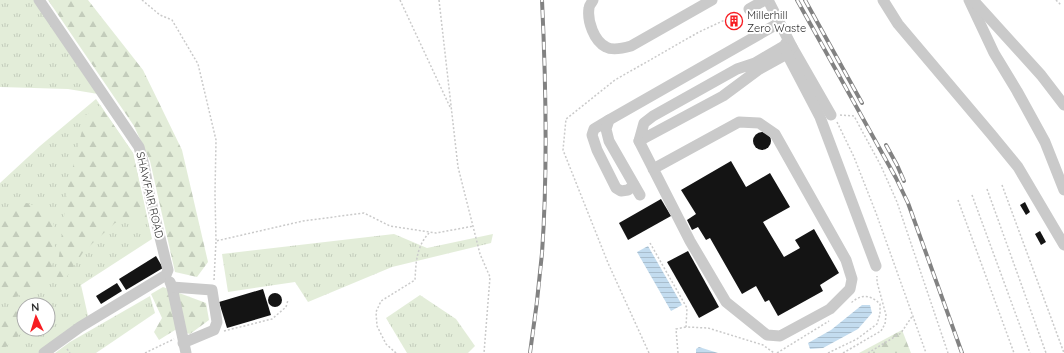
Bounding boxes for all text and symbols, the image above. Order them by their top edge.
place label: Millerhill Zero Waste [747,8,806,35]
building icon: Millerhill Zero Waste [724,11,744,31]
street label: SHAWFAIR ROAD [133,150,167,240]
north arrow [16,297,56,337]
text: N [31,300,40,314]

